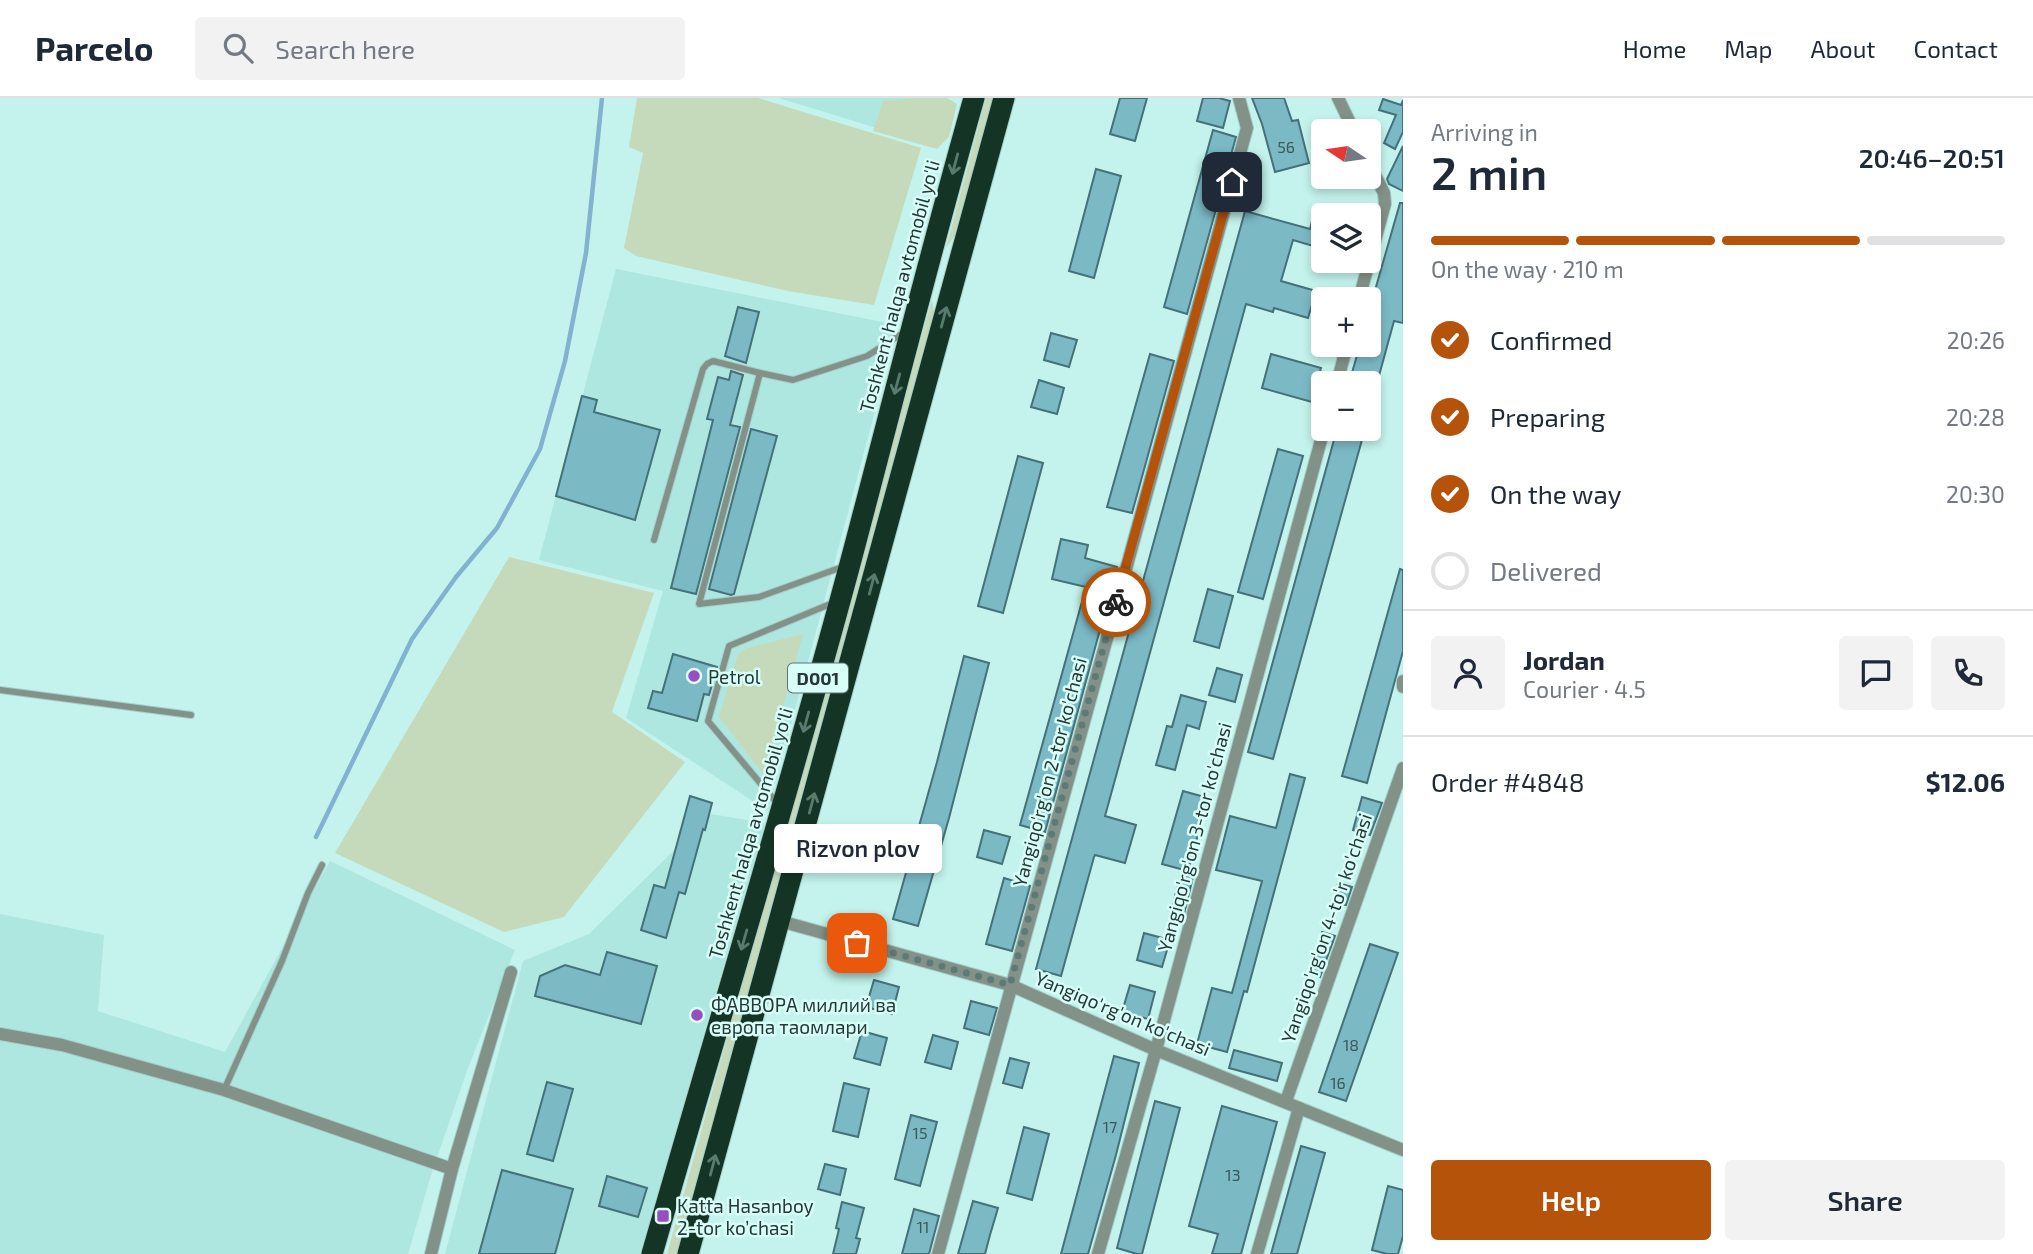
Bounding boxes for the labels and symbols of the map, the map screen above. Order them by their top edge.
north arrow [1311,119,1381,189]
house number: 56 [1277,137,1295,156]
pin [1202,152,1262,212]
one-way arrow [948,153,961,175]
street label: Toshkent halqa avtomobil yo'li [854,157,944,415]
one-way arrow [938,306,951,329]
one-way arrow [890,372,903,394]
courier [1081,567,1151,637]
one-way arrow [866,573,879,595]
street label: Yangiqo'rg'on 2-tor ko'chasi [1007,655,1091,889]
road number: D001 [788,664,848,692]
place label: Petrol [708,665,761,688]
marker: Petrol [686,668,702,684]
street label: Toshkent halqa avtomobil yo'li [703,705,797,961]
one-way arrow [799,710,812,732]
street label: Yangiqo'rg'on 3-tor ko'chasi [1152,720,1236,954]
one-way arrow [806,793,819,815]
street label: Yangiqo'rg'on 4-to'r ko'chasi [1276,810,1376,1046]
callout: Rizvon plov [773,824,941,873]
pin [827,913,887,973]
one-way arrow [736,929,749,951]
street label: Yangiqo'rg'on ko'chasi [1032,966,1214,1060]
place label: ФАВВОРА миллий ва европа таомлари [711,993,896,1038]
marker: ФАВВОРА миллий ва европа таомлари [689,1007,705,1023]
house number: 18 [1343,1035,1359,1054]
house number: 16 [1330,1073,1346,1092]
house number: 17 [1103,1117,1117,1136]
house number: 15 [913,1123,927,1142]
one-way arrow [707,1154,720,1176]
house number: 13 [1225,1165,1241,1184]
place label: Katta Hasanboy 2-tor ko’chasi [677,1194,814,1239]
marker: Katta Hasanboy 2-tor ko’chasi [655,1208,671,1224]
house number: 11 [917,1217,929,1236]

